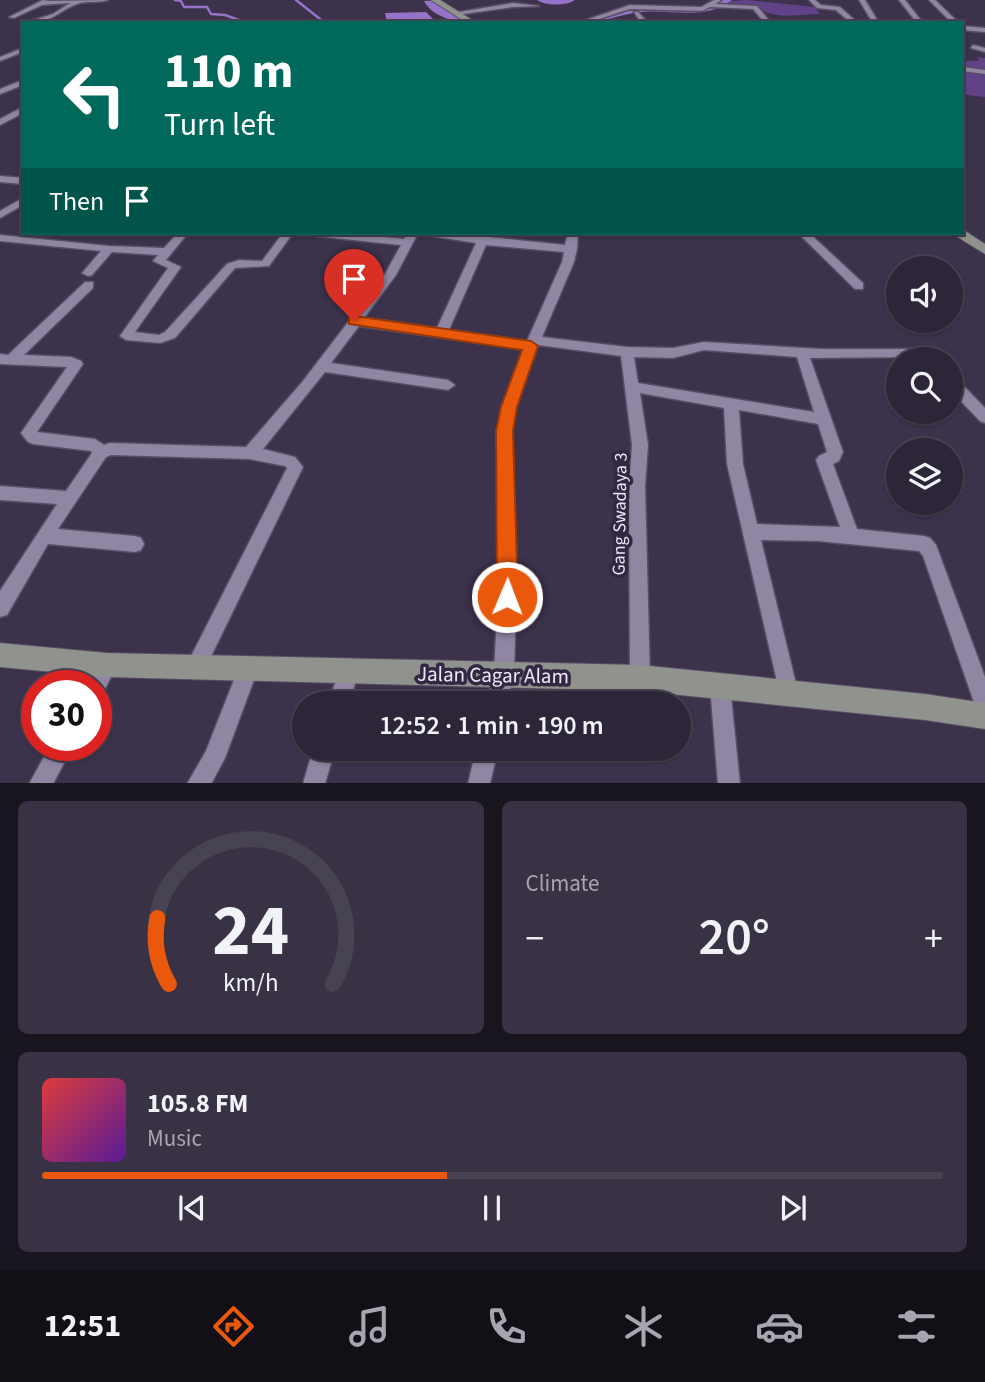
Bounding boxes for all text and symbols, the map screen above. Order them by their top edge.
text: 110 m [164,37,293,107]
icon: left [49,49,140,140]
text: Turn left [164,102,275,148]
icon: arrive [118,182,156,220]
text: Then [49,183,104,220]
pin [324,249,384,321]
map controls [886,256,963,515]
button: sound [886,256,963,333]
icon: arrive [335,260,373,298]
button: search [886,347,963,424]
button: layers [886,438,963,515]
street label: Gang Swadaya 3 [606,452,634,576]
position arrow [470,560,544,634]
street label: Jalan Cagar Alam [417,659,569,691]
speed limit sign: 30 [21,670,112,761]
text: 12:52 · 1 min · 190 m [379,707,604,744]
text: Climate [526,867,599,900]
text: 24 [212,879,289,983]
text: 20° [699,901,770,975]
text: − [526,912,544,966]
text: + [924,912,943,966]
text: km/h [223,964,279,1000]
text: 105.8 FM [147,1085,248,1122]
text: Music [147,1122,202,1155]
icon: previous [173,1189,211,1227]
icon: pause [473,1189,511,1227]
icon: next [774,1189,812,1227]
icon: directions [209,1302,258,1351]
icon: music [345,1302,394,1351]
icon: phone [482,1302,531,1351]
icon: climate [619,1302,668,1351]
icon: car [755,1302,804,1351]
icon: filters [892,1302,941,1351]
text: 12:51 [44,1303,121,1349]

